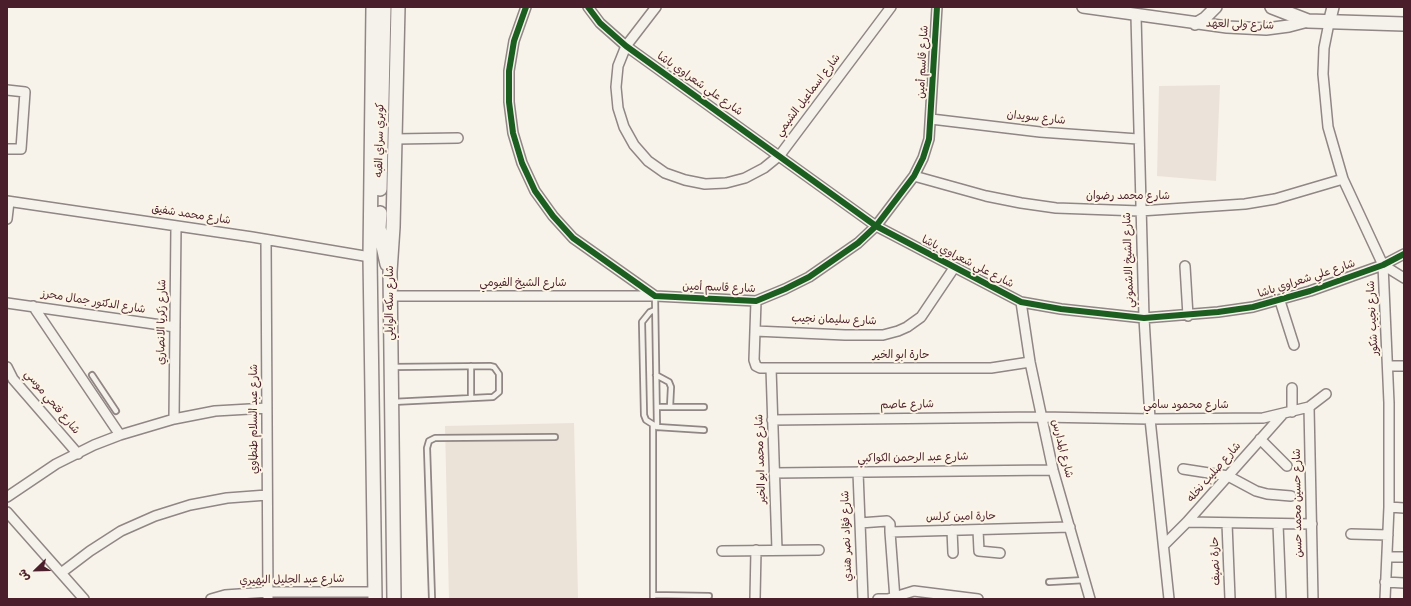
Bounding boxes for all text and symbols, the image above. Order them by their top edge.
street label: شارع ولى العهد [1206,18,1274,34]
street label: شارع قاسم أمين [915,25,933,99]
street label: شارع علي شعراوي باشا [654,50,744,120]
street label: شارع اسماعيل الشيمي [774,52,844,140]
street label: كوبري سراي القبه [374,102,388,178]
street label: شارع سويدان [1006,109,1066,129]
street label: شارع محمد رضوان [1086,190,1170,204]
street label: شارع محمد شفيق [151,203,231,229]
street label: شارع الشيخ الاشموني [1122,212,1138,308]
street label: شارع علي شعراوي باشا [919,234,1015,292]
street label: شارع علي شعراوي باشا [1257,258,1357,302]
street label: شارع سكه الوايلي [384,265,398,341]
street label: شارع الشيخ الفيومي [480,277,566,291]
street label: شارع زكريا الانصاري [156,279,170,365]
street label: شارع نجيب شكور [1365,280,1383,356]
street label: شارع قاسم أمين [682,281,756,297]
street label: شارع الدكتور جمال محرز [40,288,146,318]
street label: شارع سليمان نجيب [791,313,877,329]
street label: حارة ابو الخير [872,349,930,363]
street label: شارع عبد السلام طنطاوي [248,364,262,474]
street label: شارع فتحي موسي [20,368,82,438]
street label: شارع عاصم [880,399,934,413]
street label: شارع محمود سامي [1143,399,1229,413]
street label: شارع محمد ابو الخير [754,414,770,504]
street label: شارع المدارس [1047,418,1075,480]
street label: شارع صليب نخله [1185,440,1245,506]
street label: شارع حسين محمد حسن [1291,448,1307,558]
street label: شارع عبد الرحمن الكواكبي [857,451,969,467]
street label: شارع فؤاد نصر هندي [840,490,856,582]
street label: حارة امين كرلس [926,511,996,525]
street label: حارة نصيف [1210,536,1224,586]
north arrow [16,550,56,590]
text: ش [17,567,33,583]
street label: شارع عبد الجليل البهيري [239,573,345,589]

